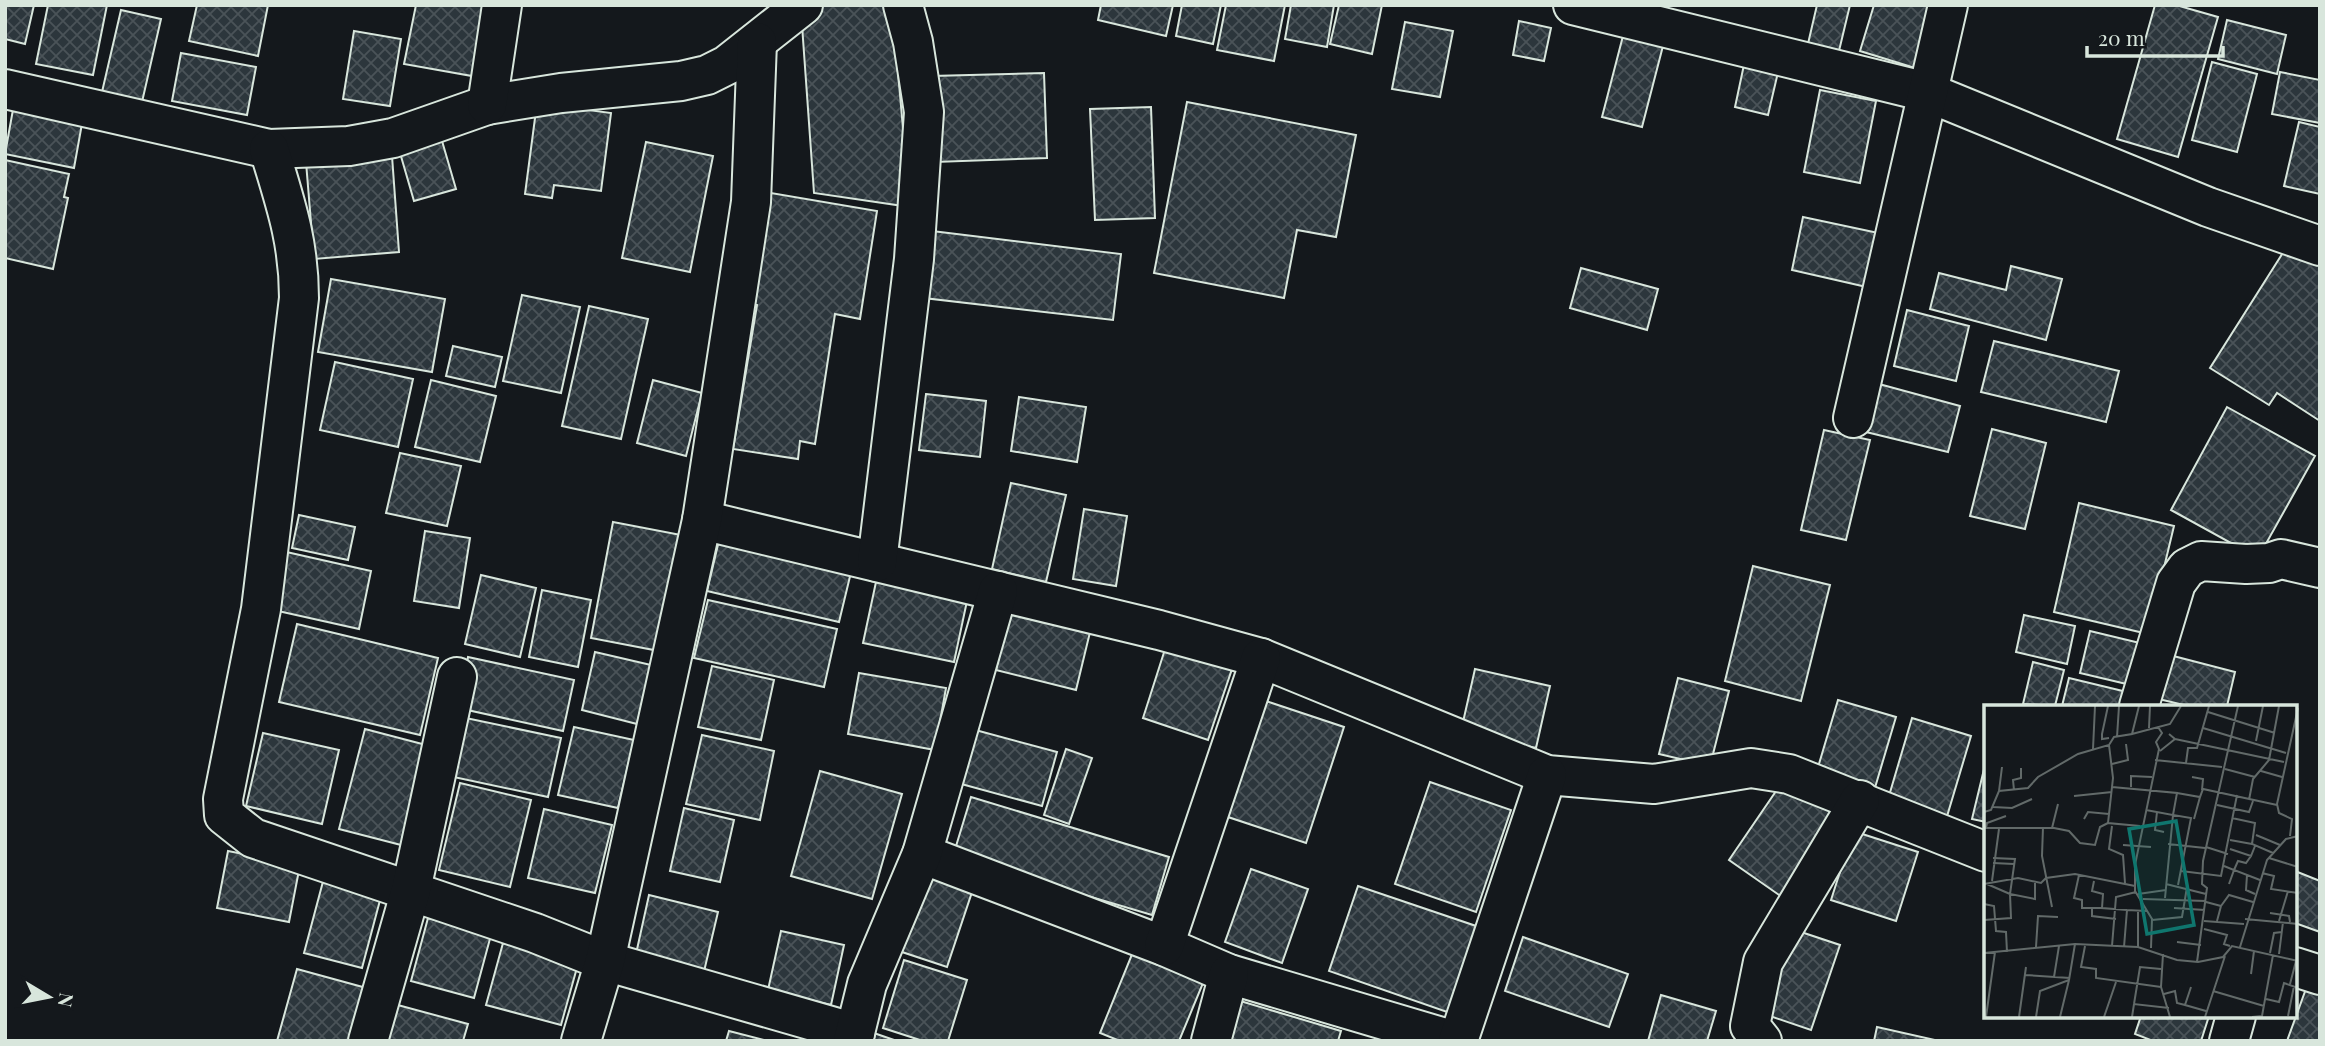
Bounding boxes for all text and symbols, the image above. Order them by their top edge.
scale bar [2087,14,2224,58]
text: 20 m [2098,23,2145,51]
inset map [1984,705,2297,1018]
north arrow [14,962,84,1032]
text: N [53,991,81,1009]

